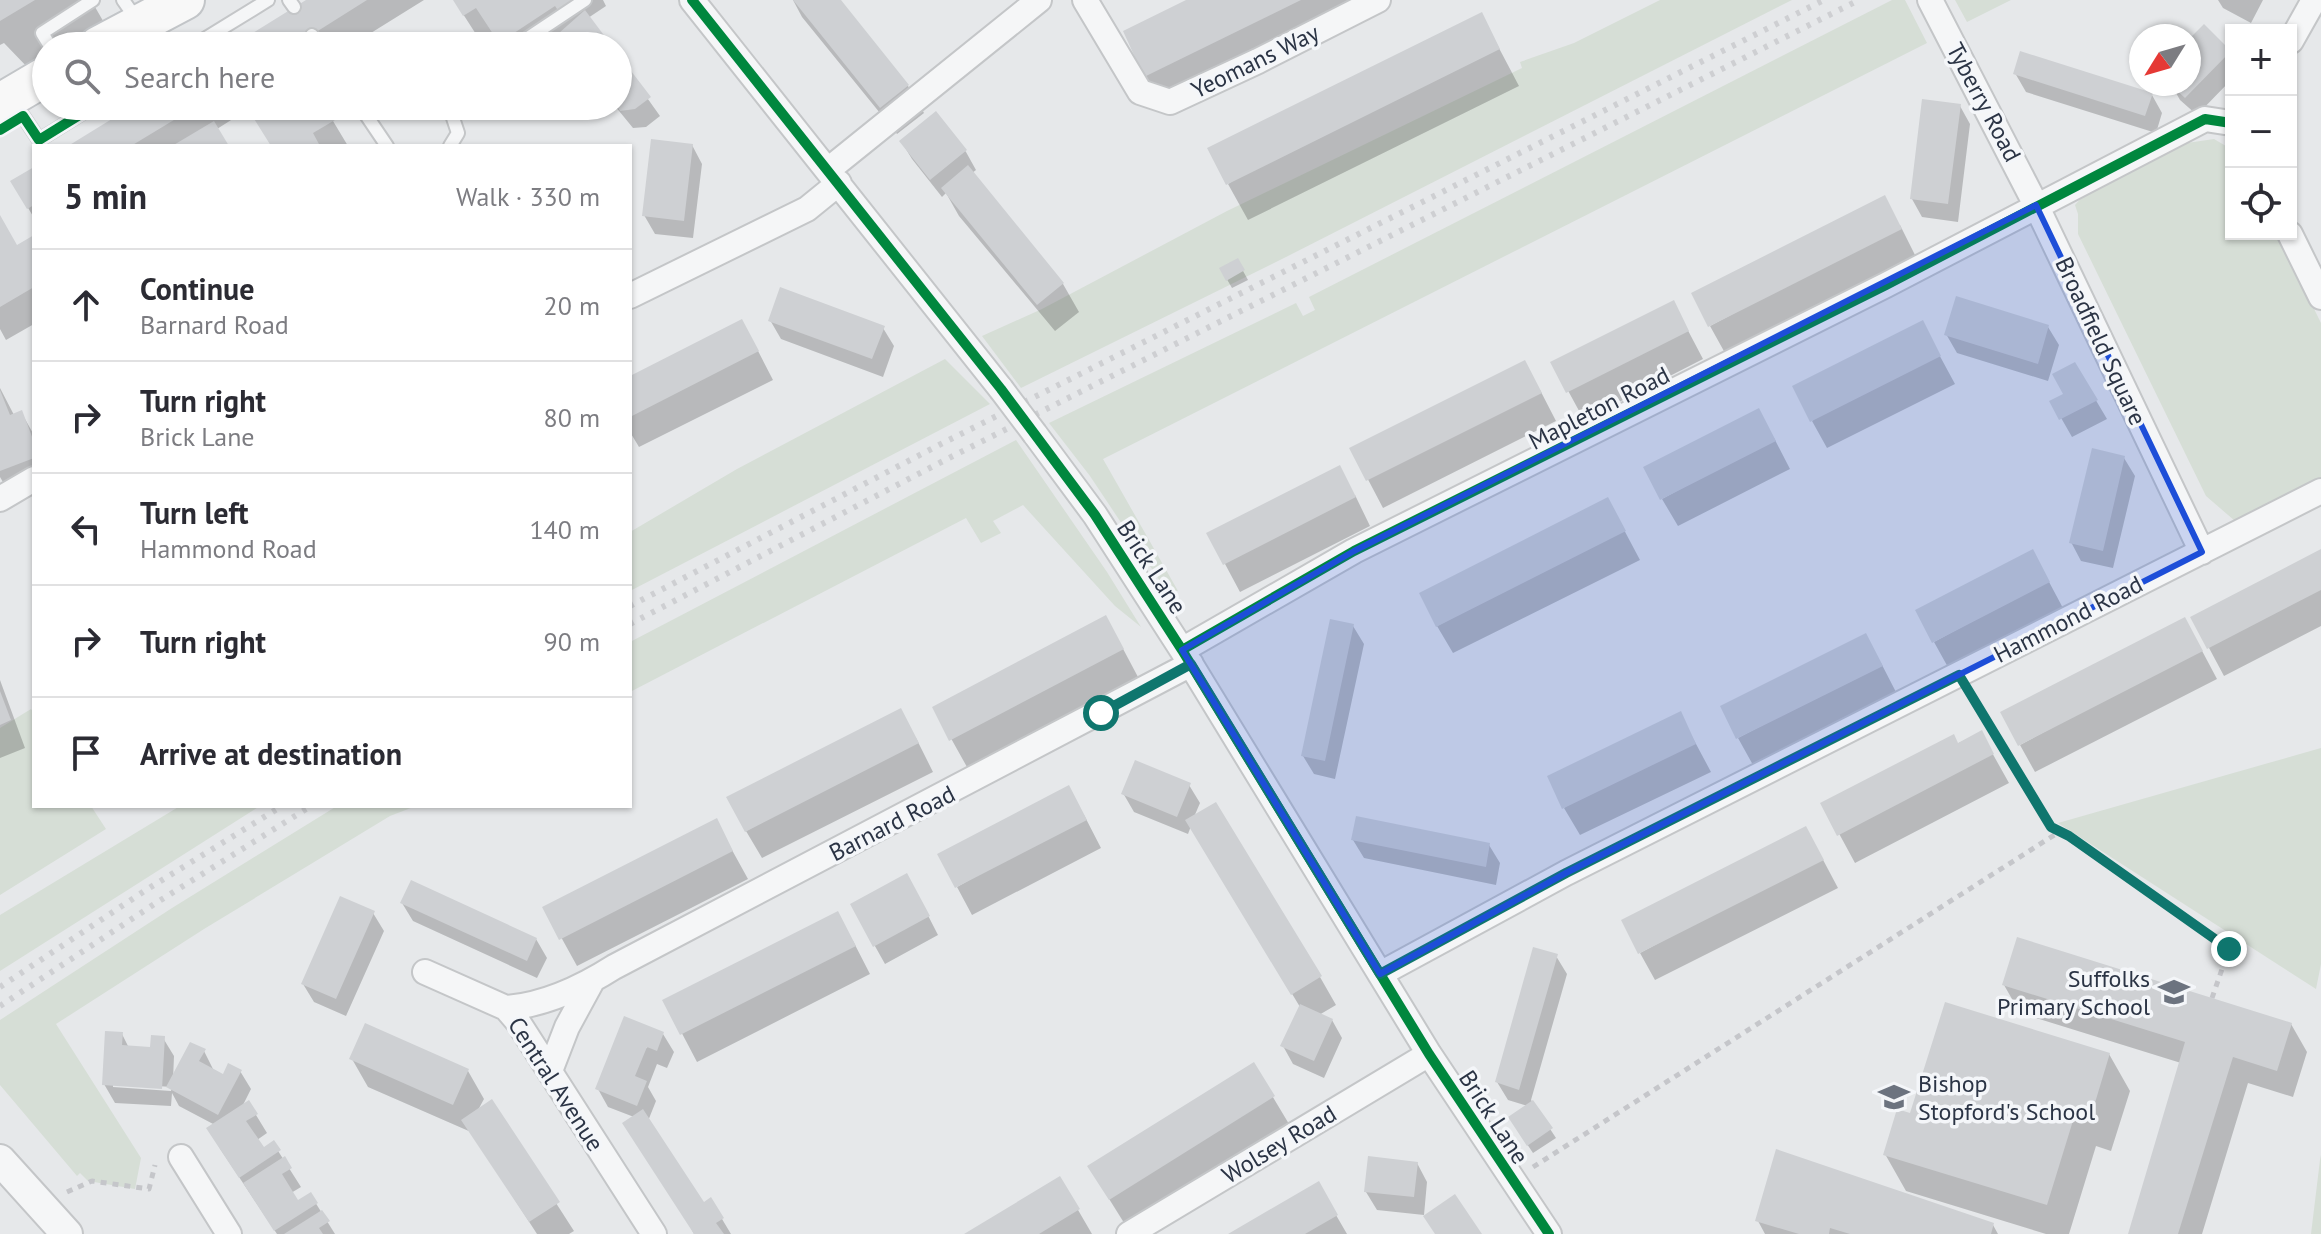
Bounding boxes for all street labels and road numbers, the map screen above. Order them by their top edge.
street label: Yeomans Way [1186,17,1324,105]
street label: Tyberry Road [1940,37,2028,167]
street label: Broadfield Square [2048,252,2154,430]
street label: Mapleton Road [1523,359,1675,457]
street label: Brick Lane [1110,514,1194,620]
street label: Hammond Road [1988,568,2148,670]
street label: Barnard Road [824,778,960,868]
street label: Central Avenue [501,1011,611,1157]
street label: Brick Lane [1452,1064,1536,1170]
street label: Wolsey Road [1216,1098,1342,1190]

